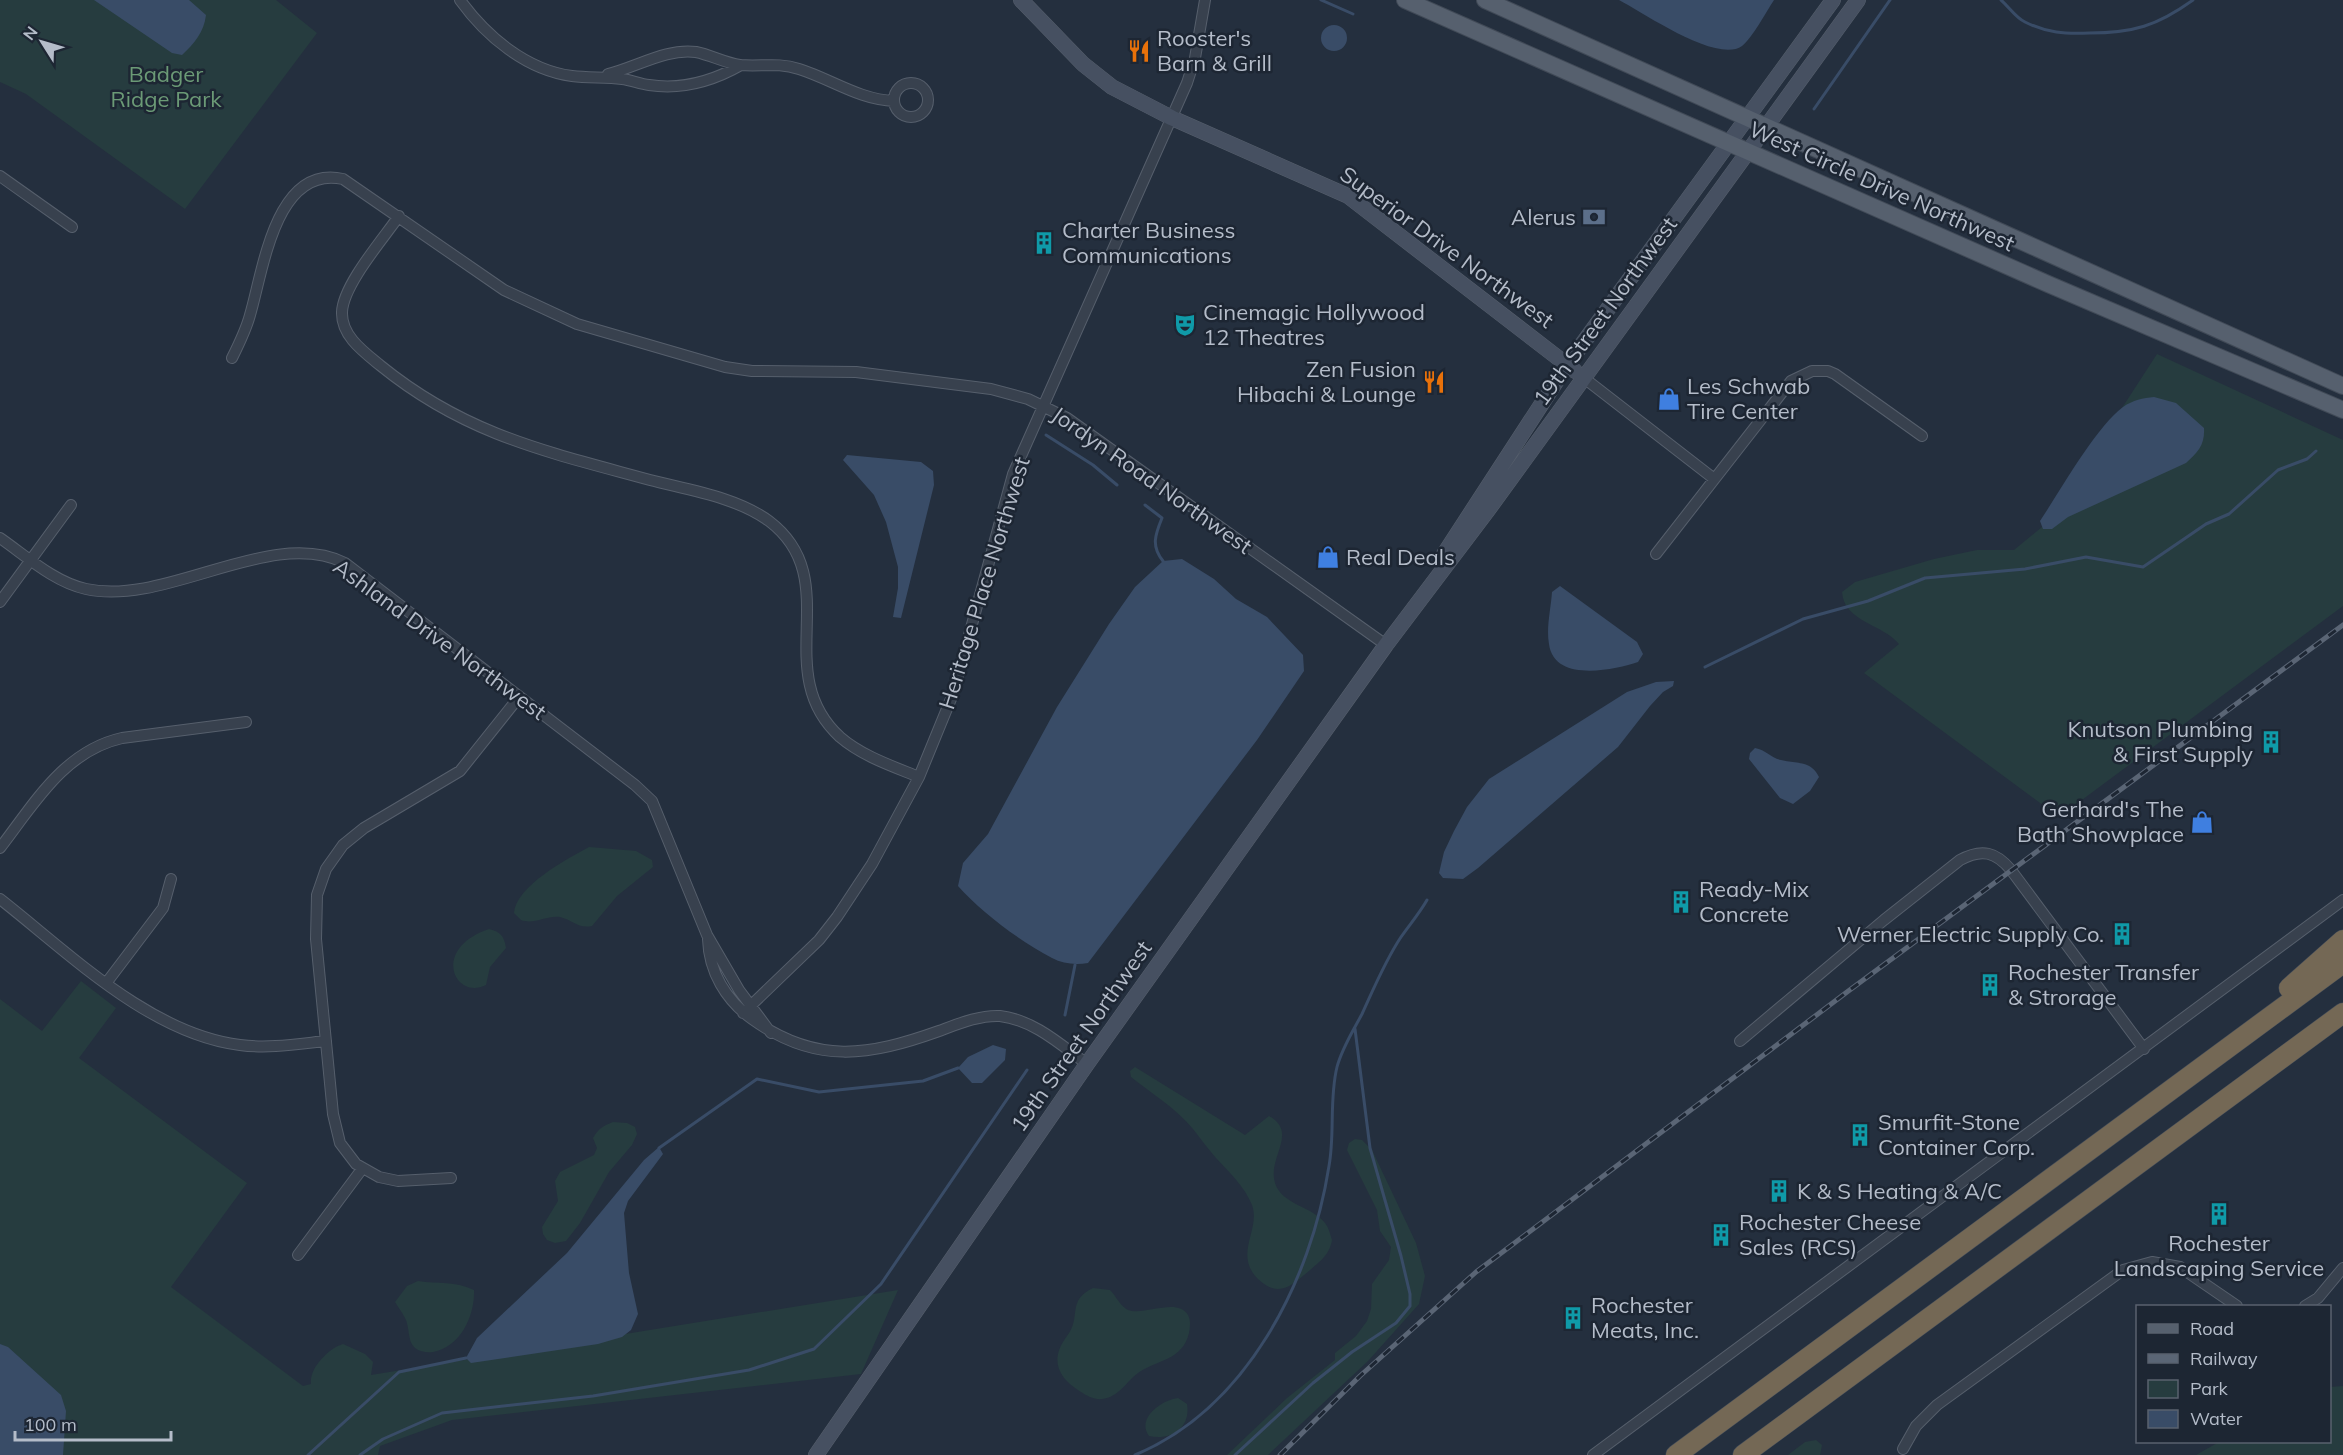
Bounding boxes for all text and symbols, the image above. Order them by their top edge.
north arrow [12,12,72,72]
text: N [18,22,42,44]
place label: Rooster's Barn & Grill [1157,24,1272,77]
restaurant icon: Rooster's Barn & Grill [1126,38,1152,64]
park label: Badger Ridge Park [111,60,222,113]
street label: West Circle Drive Northwest [1745,115,2019,257]
street label: Superior Drive Northwest [1335,160,1560,334]
place label: Alerus [1511,203,1576,231]
bank icon: Alerus [1581,204,1607,230]
street label: 19th Street Northwest [1527,211,1683,411]
place label: Charter Business Communications [1062,216,1235,269]
building icon: Charter Business Communications [1031,230,1057,256]
place label: Cinemagic Hollywood 12 Theatres [1203,298,1425,351]
theatre icon: Cinemagic Hollywood 12 Theatres [1172,312,1198,338]
place label: Zen Fusion Hibachi & Lounge [1237,355,1416,408]
restaurant icon: Zen Fusion Hibachi & Lounge [1421,369,1447,395]
place label: Les Schwab Tire Center [1687,372,1810,425]
shop icon: Les Schwab Tire Center [1656,386,1682,412]
street label: Jordyn Road Northwest [1046,400,1258,560]
street label: Heritage Place Northwest [932,453,1036,713]
place label: Real Deals [1346,543,1455,571]
shop icon: Real Deals [1315,544,1341,570]
street label: Ashland Drive Northwest [328,552,552,726]
place label: Knutson Plumbing & First Supply [2067,715,2253,768]
building icon: Knutson Plumbing & First Supply [2258,729,2284,755]
place label: Gerhard's The Bath Showplace [2017,795,2184,848]
shop icon: Gerhard's The Bath Showplace [2189,809,2215,835]
place label: Ready-Mix Concrete [1699,875,1809,928]
building icon: Ready-Mix Concrete [1668,889,1694,915]
place label: Werner Electric Supply Co. [1837,920,2104,948]
building icon: Werner Electric Supply Co. [2109,921,2135,947]
street label: 19th Street Northwest [1004,935,1158,1137]
place label: Rochester Transfer & Strorage [2008,958,2199,1011]
building icon: Rochester Transfer & Strorage [1977,972,2003,998]
place label: Smurfit-Stone Container Corp. [1878,1108,2035,1161]
building icon: Smurfit-Stone Container Corp. [1847,1122,1873,1148]
place label: K & S Heating & A/C [1797,1177,2002,1205]
building icon: K & S Heating & A/C [1766,1178,1792,1204]
building icon: Rochester Landscaping Service [2206,1201,2232,1227]
place label: Rochester Cheese Sales (RCS) [1739,1208,1921,1261]
building icon: Rochester Cheese Sales (RCS) [1708,1222,1734,1248]
place label: Rochester Landscaping Service [2114,1229,2324,1282]
place label: Rochester Meats, Inc. [1591,1291,1699,1344]
building icon: Rochester Meats, Inc. [1560,1305,1586,1331]
legend [2136,1305,2331,1443]
text: Road [2190,1317,2234,1340]
text: Railway [2190,1347,2258,1370]
text: Park [2190,1377,2229,1400]
scale bar [15,1404,171,1442]
text: Water [2190,1407,2243,1430]
text: 100 m [24,1413,77,1436]

